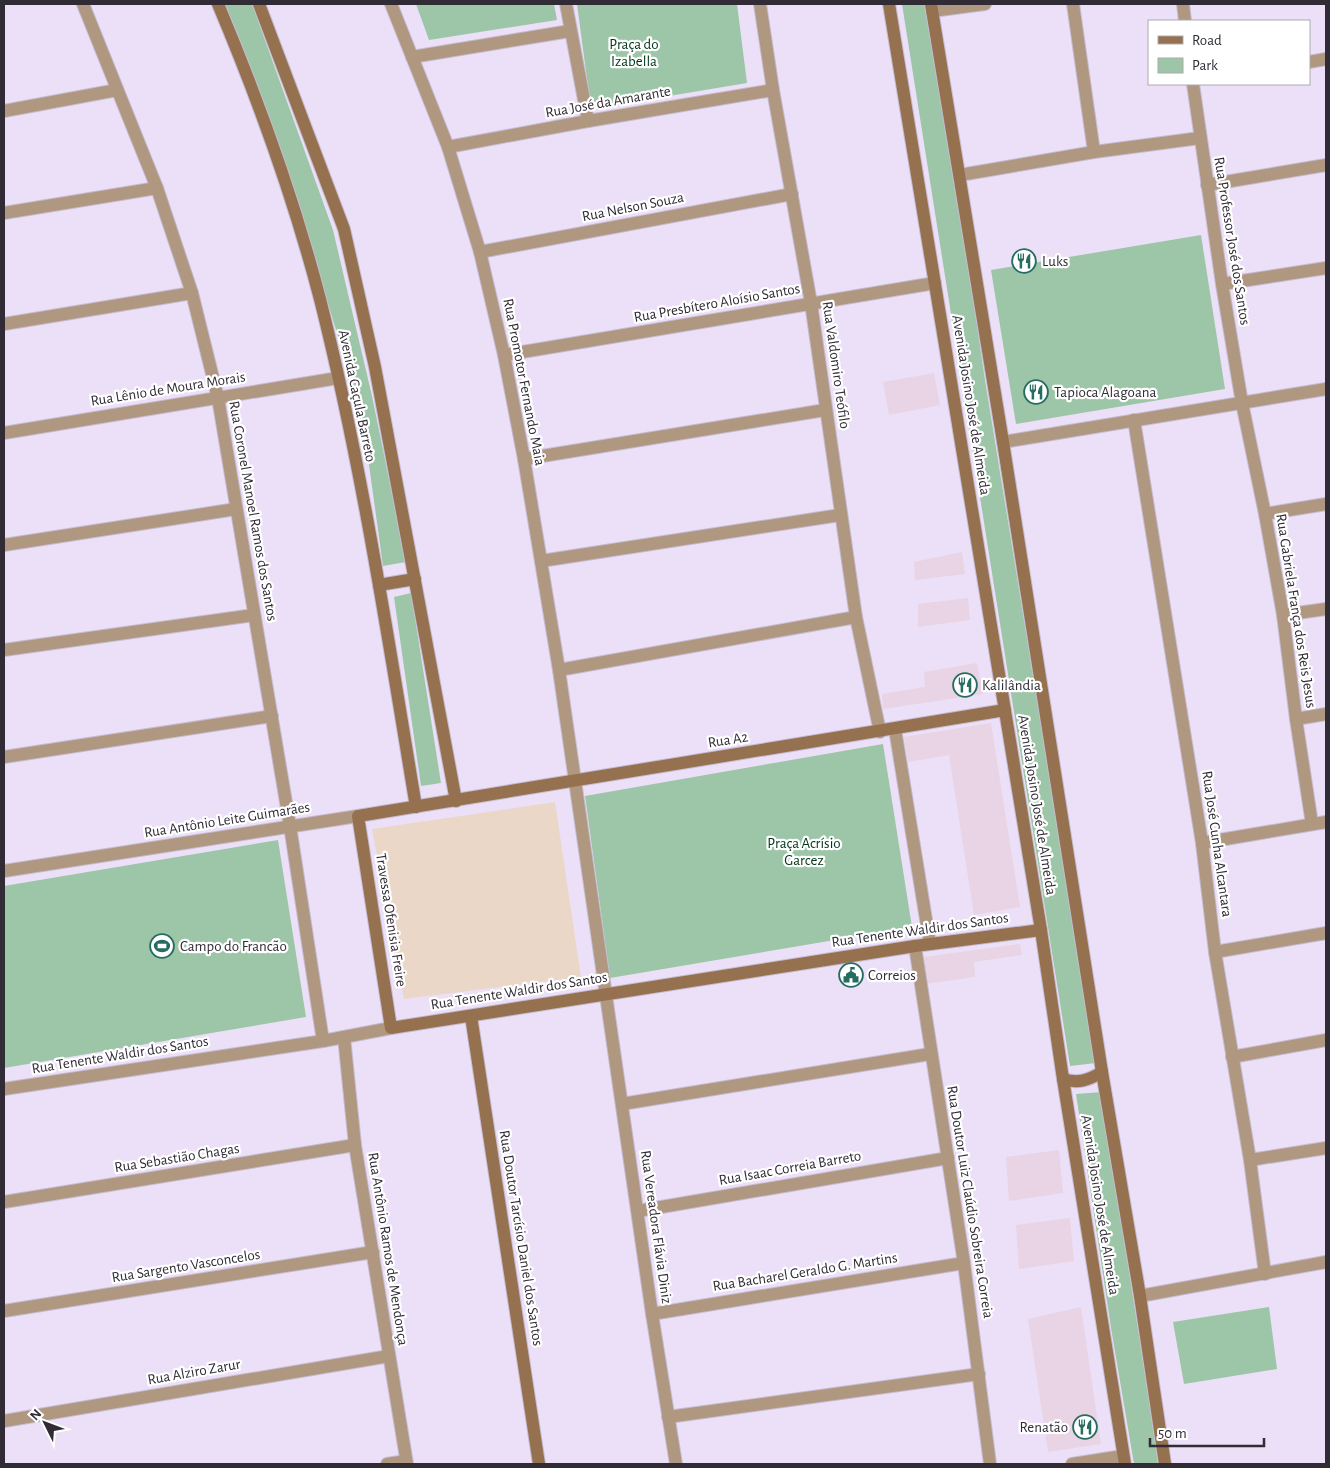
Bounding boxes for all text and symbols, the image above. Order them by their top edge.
legend [1148,20,1310,85]
text: Road [1192,33,1222,48]
park label: Praça do Izabella [609,37,659,69]
text: Park [1192,58,1218,73]
street label: Rua José da Amarante [544,84,672,120]
street label: Rua Professor José dos Santos [1211,156,1253,326]
street label: Rua Nelson Souza [581,190,685,224]
restaurant icon: Luks [1011,248,1037,274]
place label: Luks [1042,254,1068,269]
street label: Rua Presbítero Aloísio Santos [633,281,801,325]
street label: Rua Promotor Fernando Maia [500,297,548,467]
street label: Rua Valdomiro Teófilo [820,300,852,430]
street label: Avenida Josino José de Almeida [949,314,993,496]
street label: Avenida Caçula Barreto [336,329,378,463]
street label: Rua Lênio de Moura Morais [90,369,246,409]
restaurant icon: Tapioca Alagoana [1023,379,1049,405]
place label: Tapioca Alagoana [1054,385,1156,400]
street label: Rua Coronel Manoel Ramos dos Santos [226,400,280,622]
street label: Rua Gabriela França dos Reis Jesus [1273,513,1319,709]
restaurant icon: Kalilândia [952,672,978,698]
place label: Kalilândia [982,678,1041,693]
street label: Avenida Josino José de Almeida [1015,714,1059,896]
street label: Rua A2 [707,729,749,751]
street label: Rua José Cunha Alcantara [1199,770,1235,918]
street label: Rua Antônio Leite Guimarães [143,799,311,841]
park label: Praça Acrísio Garcez [767,836,841,868]
street label: Travessa Ofenisia Freire [373,852,409,988]
street label: Rua Tenente Waldir dos Santos [831,910,1009,950]
sports icon: Campo do Francão [149,933,175,959]
place label: Campo do Francão [180,939,287,954]
public building icon: Correios [838,962,864,988]
place label: Correios [868,968,916,983]
street label: Rua Tenente Waldir dos Santos [430,970,608,1012]
street label: Rua Tenente Waldir dos Santos [31,1034,209,1076]
street label: Rua Doutor Luiz Claúdio Sobreira Correia [944,1085,996,1319]
street label: Avenida Josino José de Almeida [1078,1114,1122,1296]
street label: Rua Doutor Tarcísio Daniel dos Santos [497,1129,545,1347]
street label: Rua Sebastião Chagas [113,1141,241,1175]
street label: Rua Isaac Correia Barreto [718,1148,862,1188]
street label: Rua Vereadora Flávia Diniz [638,1149,674,1305]
street label: Rua Antônio Ramos de Mendonça [365,1151,411,1347]
street label: Rua Sargento Vasconcelos [111,1247,261,1285]
street label: Rua Bacharel Geraldo G. Martins [712,1250,898,1294]
street label: Rua Alziro Zarur [146,1356,242,1388]
north arrow [20,1398,70,1448]
text: N [28,1407,45,1423]
restaurant icon: Renatão [1072,1414,1098,1440]
scale bar [1150,1416,1264,1448]
place label: Renatão [1020,1420,1068,1435]
text: 50 m [1158,1426,1187,1441]

